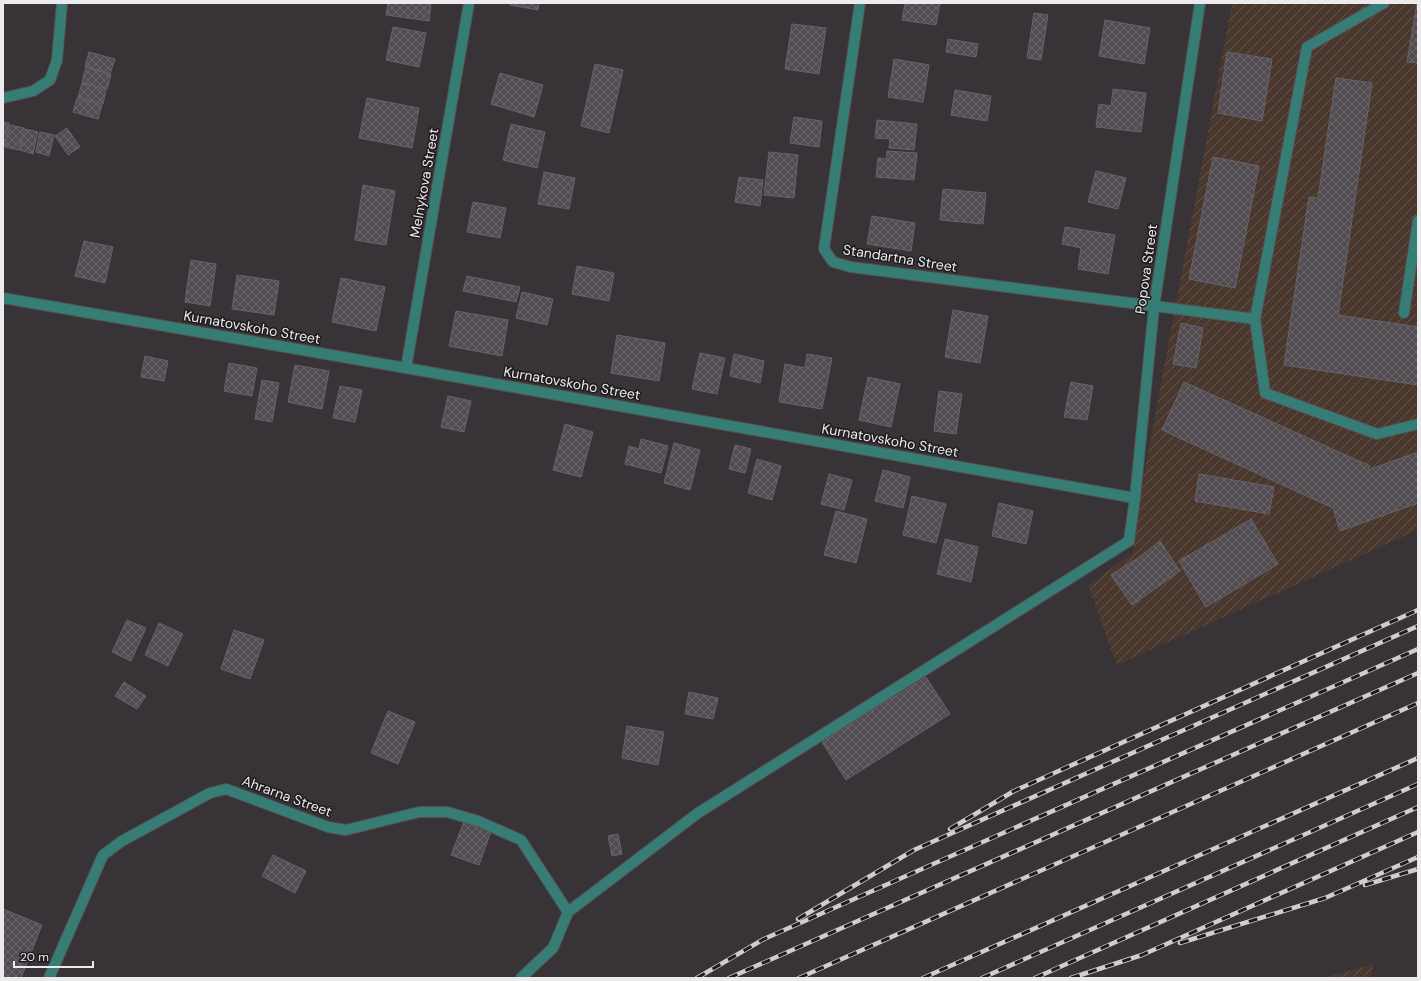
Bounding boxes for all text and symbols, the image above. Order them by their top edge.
street label: Melnykova Street [405,127,443,239]
street label: Popova Street [1131,223,1161,315]
street label: Standartna Street [842,240,958,276]
street label: Kurnatovskoho Street [182,306,322,348]
street label: Kurnatovskoho Street [502,362,642,404]
street label: Kurnatovskoho Street [820,419,960,461]
street label: Ahrarna Street [240,771,334,821]
scale bar [14,943,93,969]
text: 20 m [20,949,49,965]

